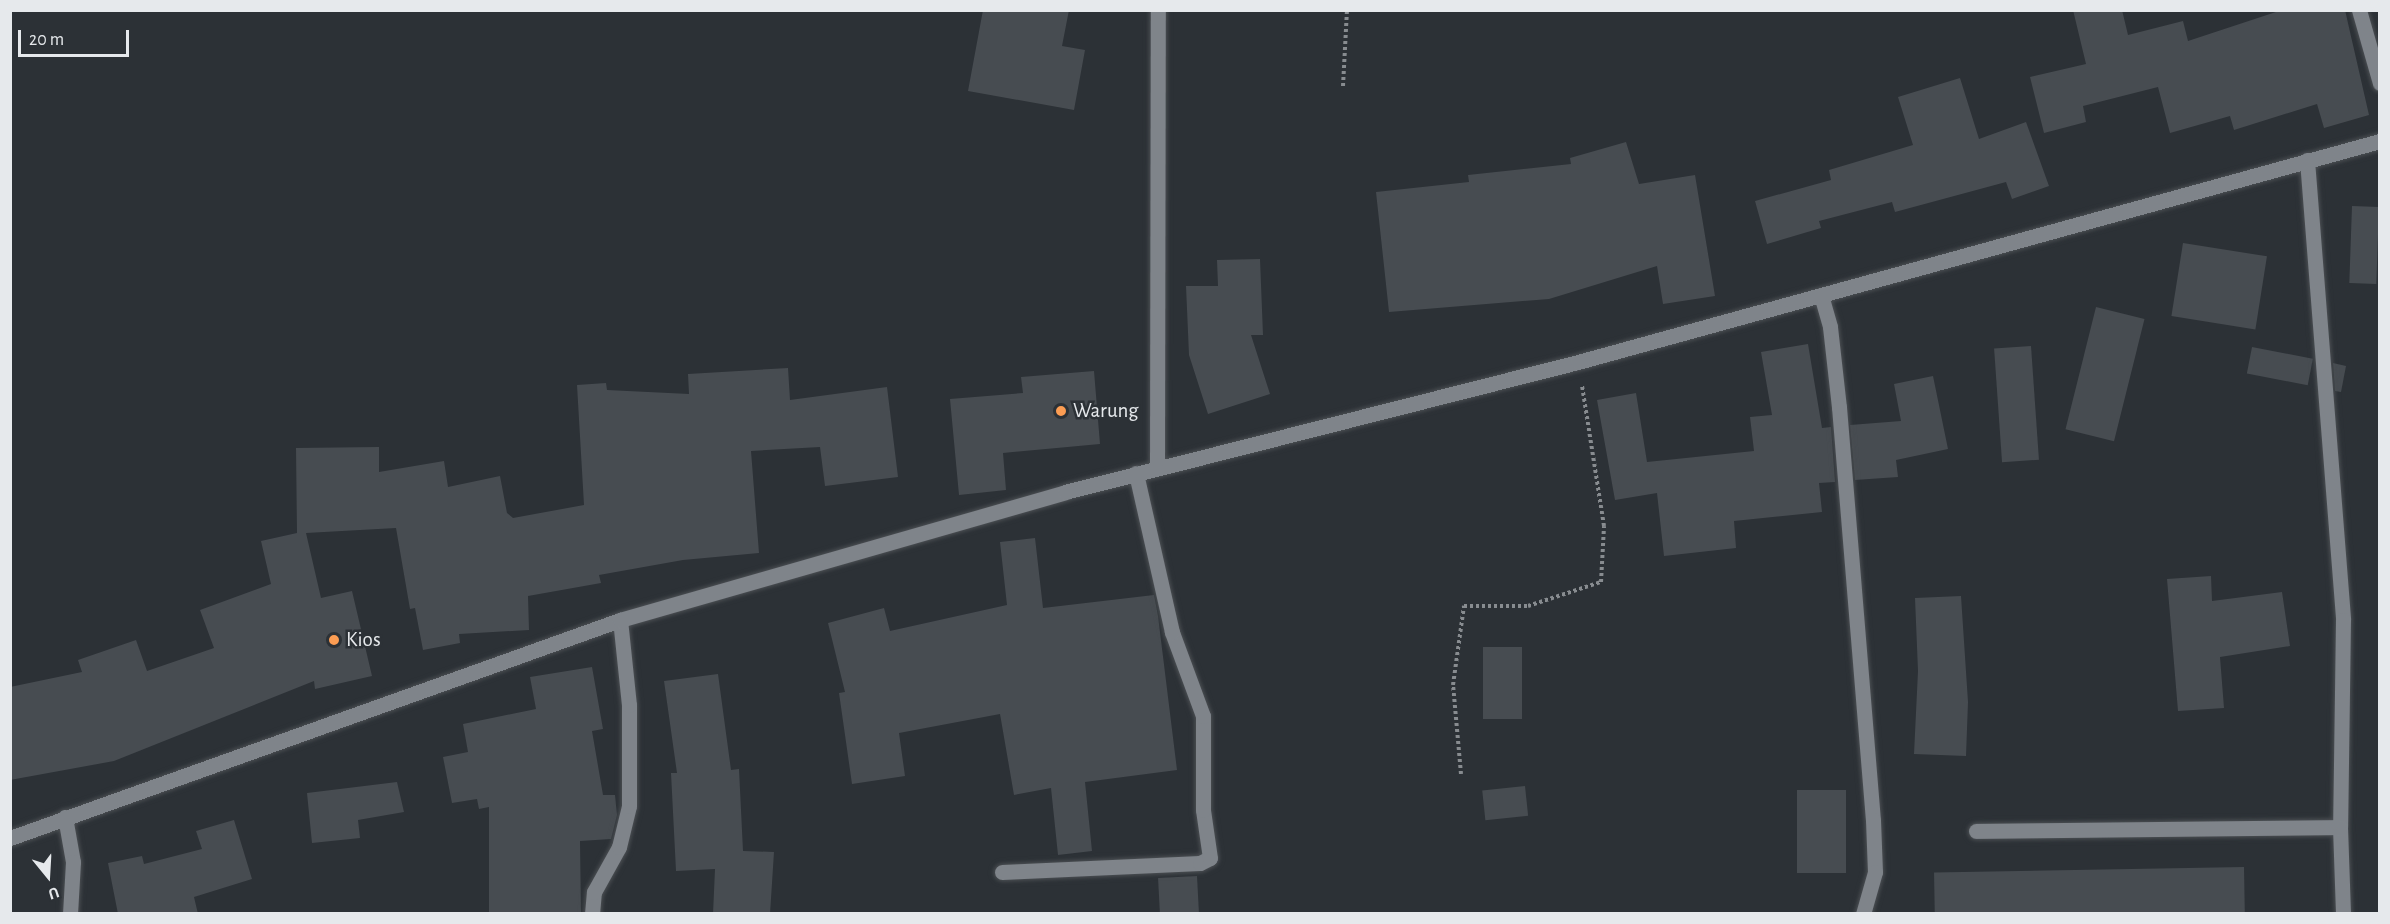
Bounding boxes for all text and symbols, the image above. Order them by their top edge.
scale bar [21,18,132,56]
text: 20 m [29,31,64,49]
place label: Warung [1073,398,1138,424]
marker: Warung [1054,404,1068,418]
place label: Kios [346,627,381,653]
marker: Kios [327,633,341,647]
north arrow [18,846,78,906]
text: U [46,884,61,902]

